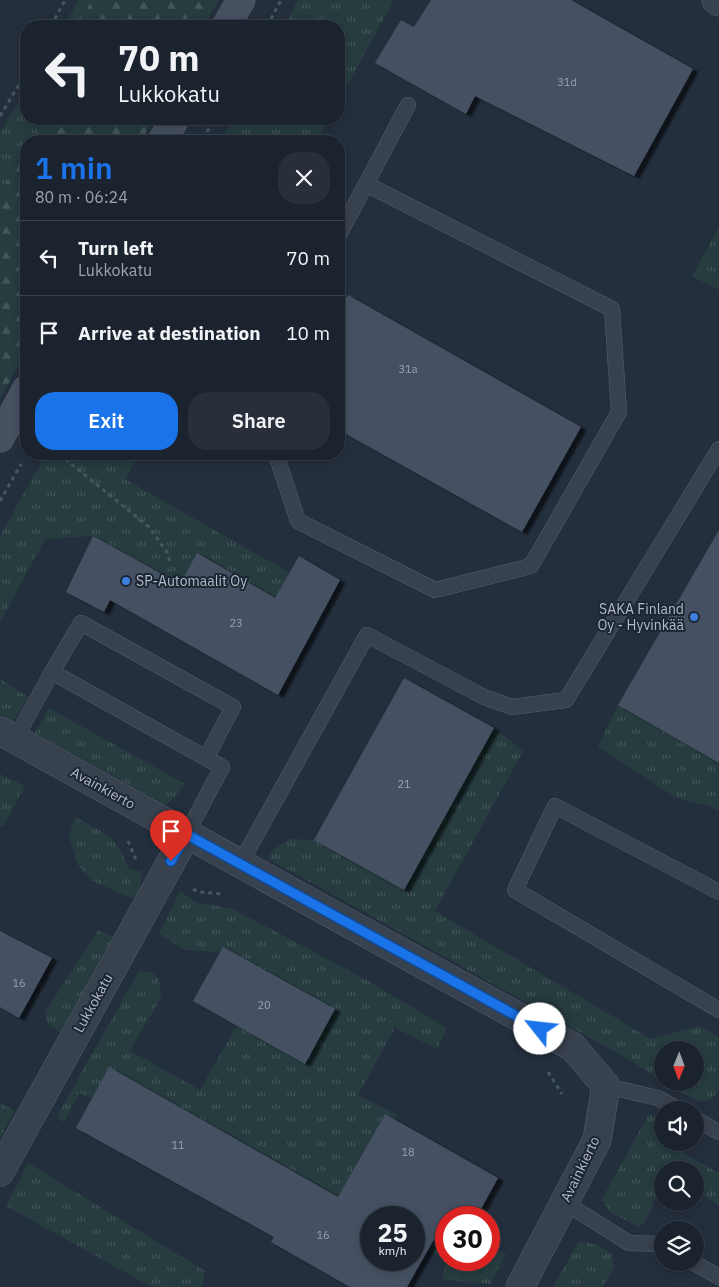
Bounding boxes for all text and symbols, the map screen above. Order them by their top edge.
text: 70 m [118,35,200,81]
icon: left [35,40,100,105]
house number: 31d [557,75,577,89]
text: Lukkokatu [118,79,220,108]
text: 1 min [35,148,113,187]
button: close [278,152,330,204]
text: 80 m · 06:24 [35,187,128,207]
text: Turn left [78,236,154,260]
icon: left [35,244,63,272]
text: 70 m [286,246,330,270]
text: Lukkokatu [78,260,152,280]
icon: arrive [35,319,63,347]
text: Arrive at destination [78,321,261,345]
text: 10 m [286,321,330,345]
house number: 31a [398,362,418,376]
button: Exit [35,392,178,450]
button: Share [188,392,330,450]
place label: SP-Automaalit Oy [136,572,247,590]
marker: SP-Automaalit Oy [120,575,132,587]
place label: SAKA Finland Oy - Hyvinkää [597,600,685,634]
marker: SAKA Finland Oy - Hyvinkää [688,611,700,623]
house number: 23 [229,616,243,630]
street label: Avainkierto [68,763,138,813]
house number: 21 [397,777,411,791]
pin [150,810,192,861]
icon: arrive [157,817,185,845]
street label: Lukkokatu [69,970,117,1036]
house number: 16 [12,976,26,990]
house number: 20 [257,998,271,1012]
position arrow [513,1002,565,1054]
north arrow [654,1041,704,1091]
map controls [654,1041,704,1271]
button: sound [654,1101,704,1151]
street label: Avainkierto [556,1133,604,1205]
house number: 11 [171,1138,185,1152]
house number: 18 [401,1145,415,1159]
button: search [654,1161,704,1211]
speed limit sign: 30 [435,1206,500,1271]
text: 25 [377,1216,408,1249]
button: layers [654,1221,704,1271]
house number: 16 [316,1228,330,1242]
text: km/h [378,1243,407,1258]

